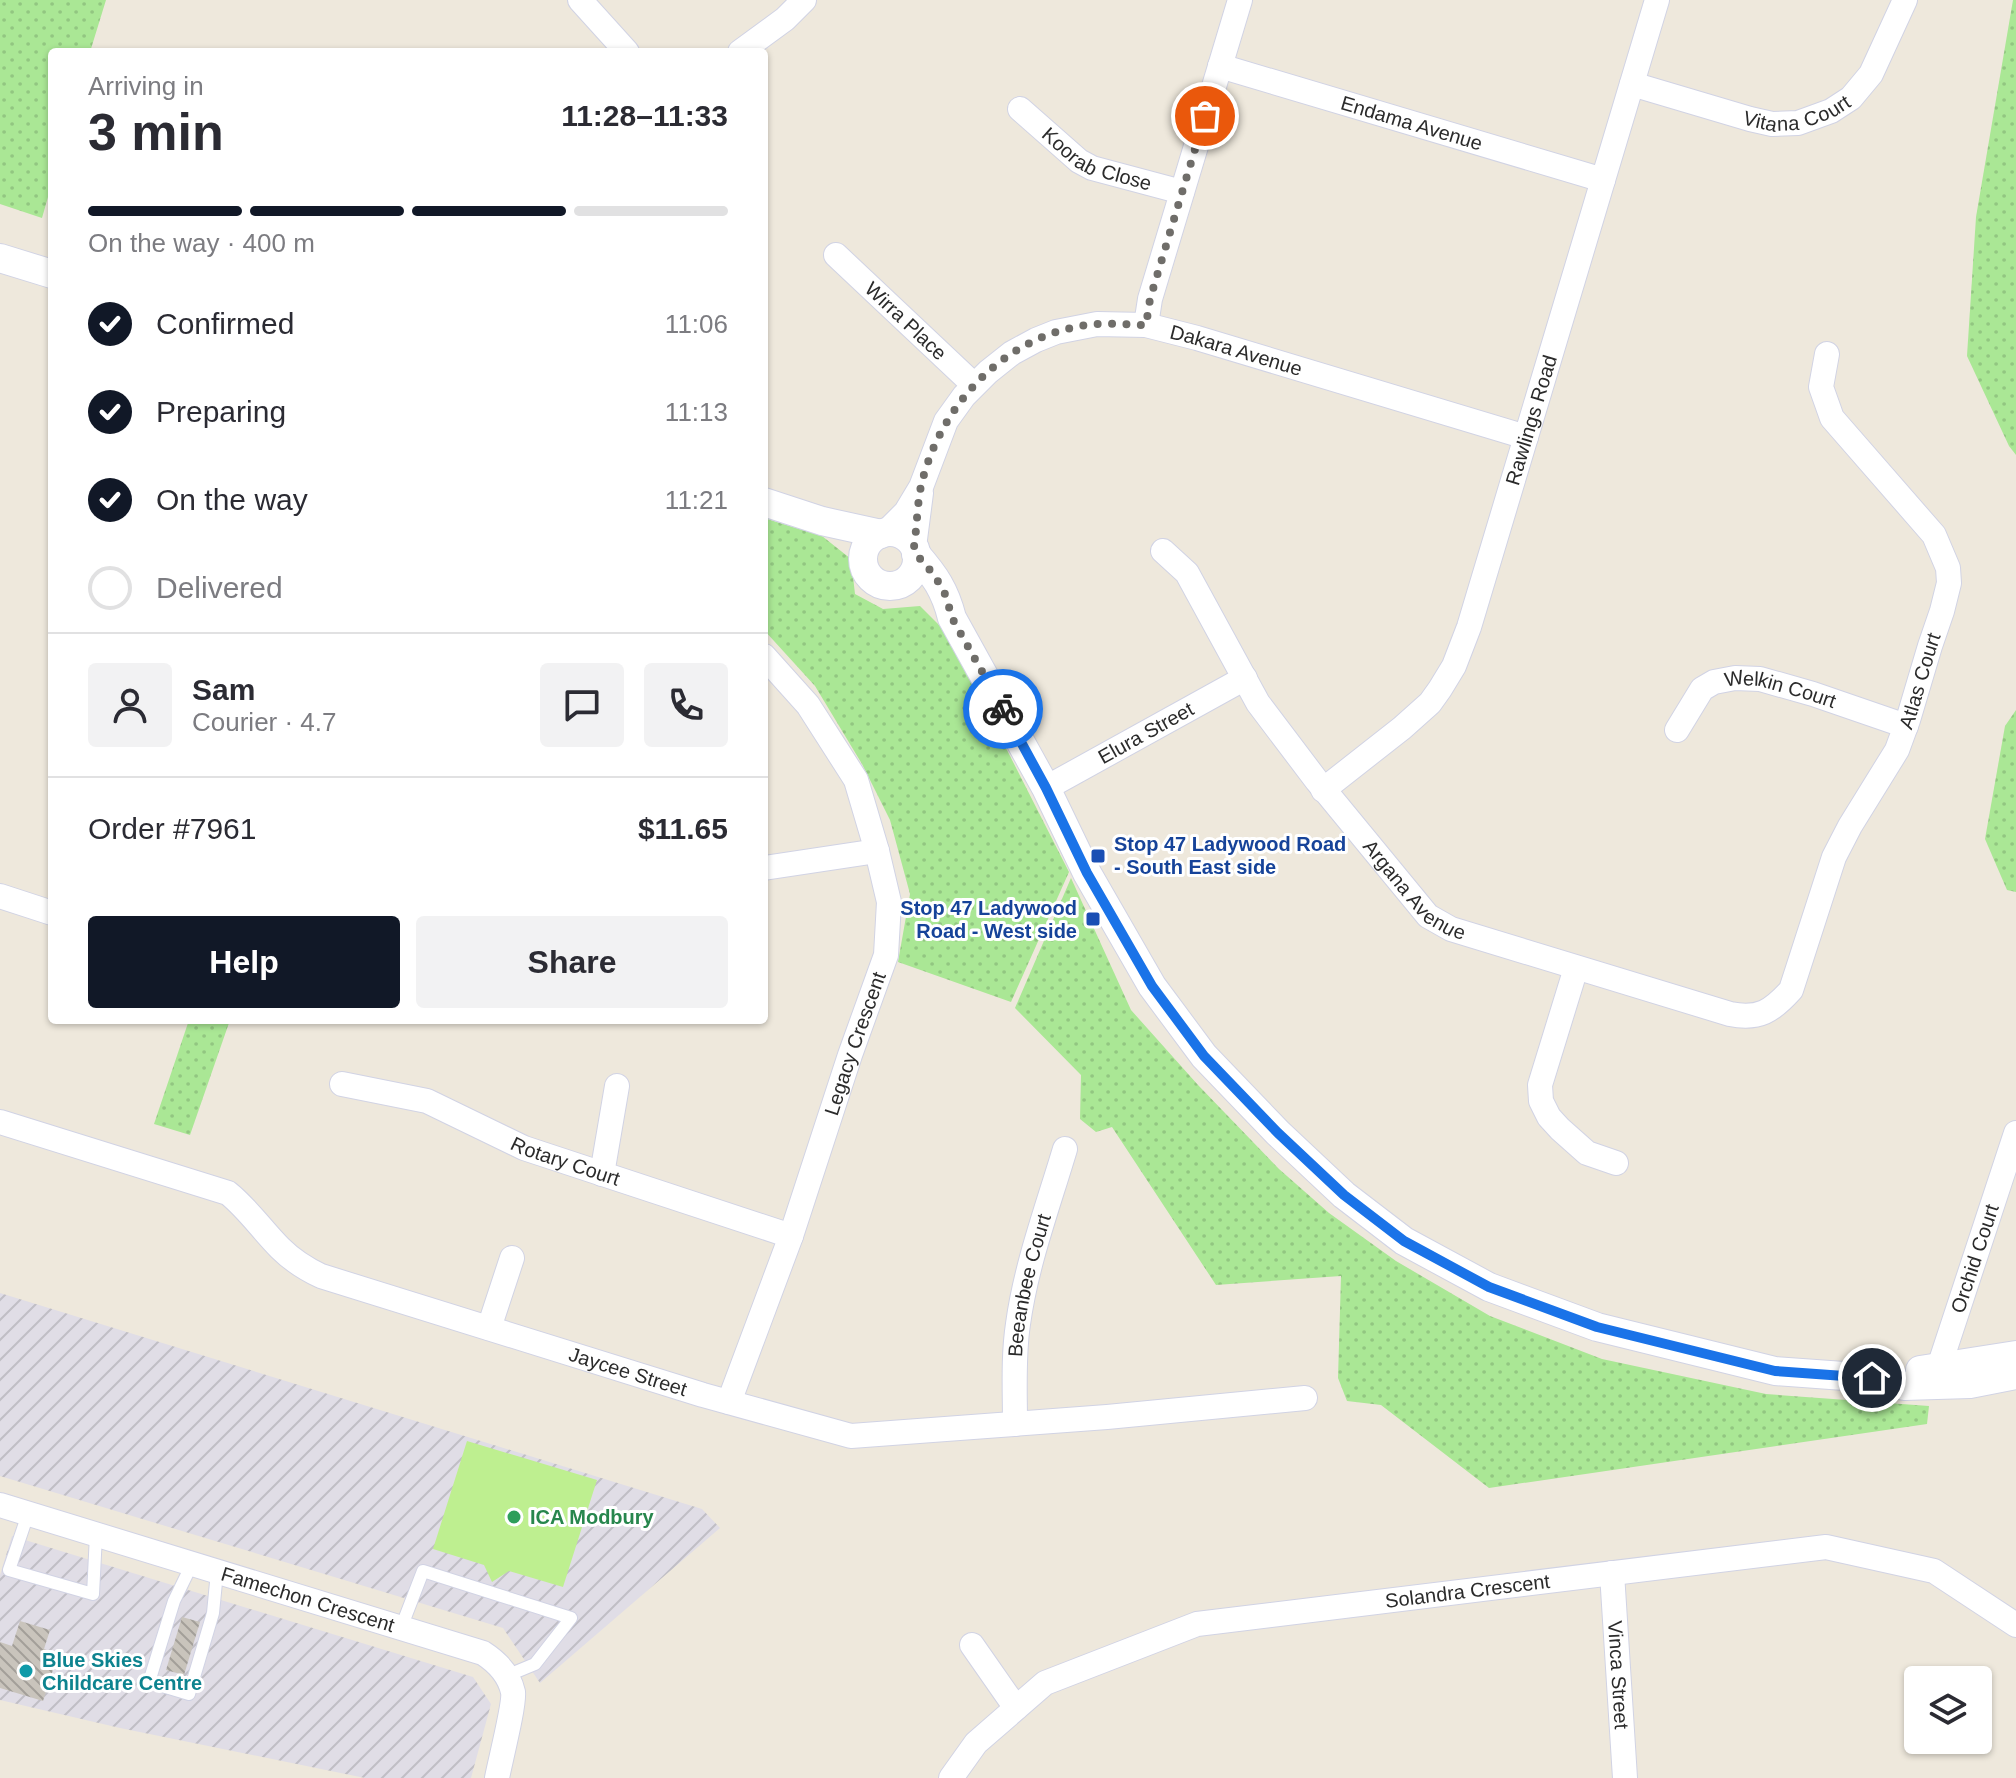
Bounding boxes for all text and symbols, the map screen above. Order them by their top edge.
text: Arriving in [88,71,204,101]
pin [1171,82,1239,150]
street label: Vitana Court [1741,90,1855,136]
street label: Endama Avenue [1338,92,1485,154]
icon: bag [1183,94,1227,138]
text: 11:28–11:33 [561,99,728,132]
text: 3 min [88,103,224,161]
street label: Koorab Close [1038,123,1154,194]
text: On the way · 400 m [88,228,315,258]
street label: Wirra Place [861,277,951,364]
icon: check [88,302,132,346]
text: Confirmed [156,307,294,340]
text: 11:06 [665,309,728,339]
street label: Dakara Avenue [1168,321,1305,380]
street label: Rawlings Road [1501,352,1561,488]
icon: check [88,390,132,434]
text: Preparing [156,395,286,428]
text: 11:13 [665,397,728,427]
icon: check [88,478,132,522]
text: On the way [156,483,308,516]
text: 11:21 [665,485,728,515]
text: Delivered [156,571,283,604]
street label: Atlas Court [1895,630,1945,732]
button: person [88,663,172,747]
button: chat [540,663,624,747]
button: phone [644,663,728,747]
street label: Welkin Court [1723,666,1839,712]
courier [963,669,1043,749]
text: Sam [192,673,255,706]
icon: bike [981,687,1025,731]
street label: Elura Street [1094,697,1198,768]
text: Courier · 4.7 [192,707,337,737]
text: Order #7961 [88,812,256,845]
text: $11.65 [638,812,728,845]
place label: Stop 47 Ladywood Road - South East side [1114,833,1346,878]
street label: Argana Avenue [1359,835,1468,944]
marker: Stop 47 Ladywood Road - South East side [1089,847,1107,865]
place label: Stop 47 Ladywood Road - West side [900,897,1077,942]
marker: Stop 47 Ladywood Road - West side [1084,910,1102,928]
button: Help [88,916,400,1008]
button: Share [416,916,728,1008]
street label: Legacy Crescent [820,969,890,1118]
street label: Rotary Court [507,1132,623,1190]
street label: Orchid Court [1947,1201,2003,1316]
street label: Beeanbee Court [1004,1211,1055,1357]
street label: Jaycee Street [566,1343,690,1400]
pin [1838,1344,1906,1412]
icon: home [1850,1356,1894,1400]
place label: ICA Modbury [530,1506,655,1528]
marker: ICA Modbury [505,1508,523,1526]
street label: Famechon Crescent [219,1562,398,1636]
street label: Solandra Crescent [1384,1570,1551,1612]
street label: Vinca Street [1604,1620,1633,1730]
place label: Blue Skies Childcare Centre [42,1649,202,1694]
marker: Blue Skies Childcare Centre [17,1662,35,1680]
map controls [1904,1666,1992,1754]
button: layers [1904,1666,1992,1754]

